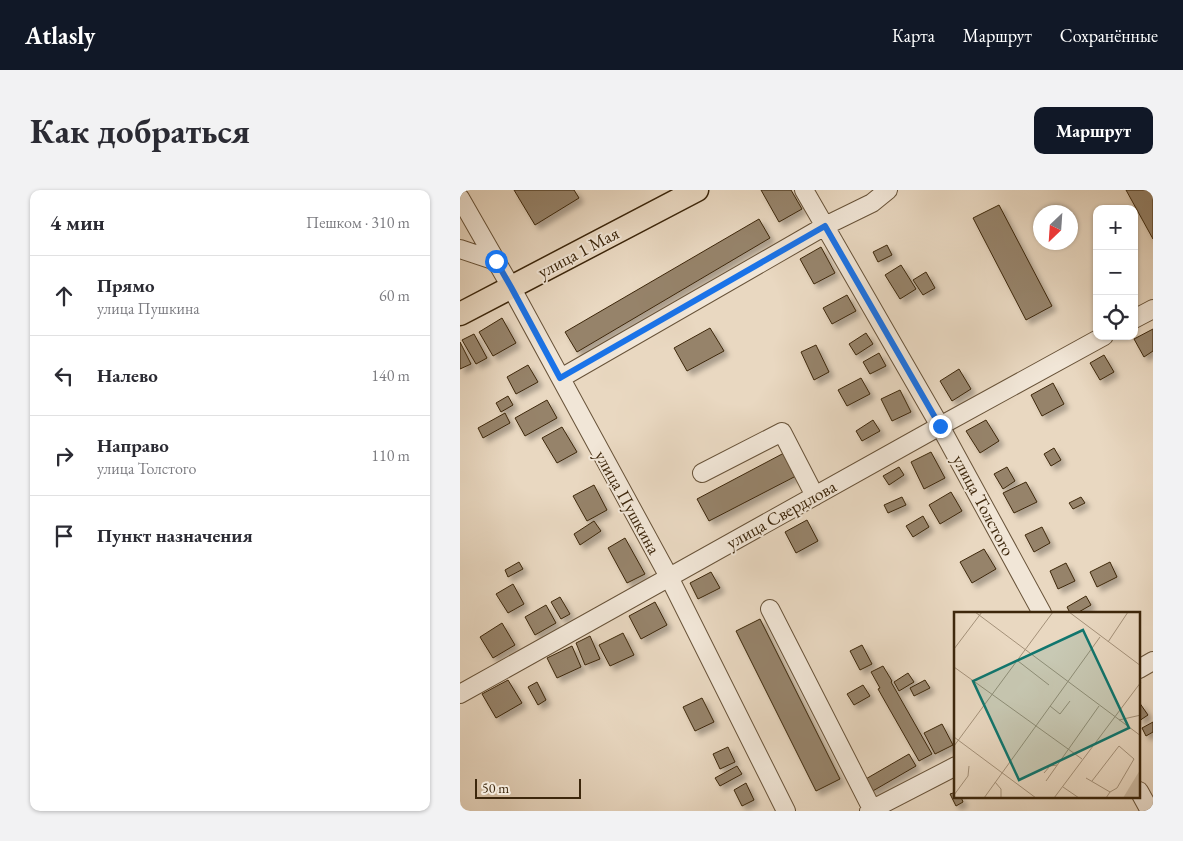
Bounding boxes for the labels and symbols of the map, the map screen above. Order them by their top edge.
north arrow [1033,205,1078,250]
street label: улица 1 Мая [533,221,623,283]
route start [485,250,508,273]
route end [929,415,952,438]
street label: улица Пушкина [590,446,666,559]
street label: улица Толстого [948,450,1020,560]
street label: улица Свердлова [722,474,841,554]
inset map [954,612,1140,798]
scale bar [475,776,581,799]

